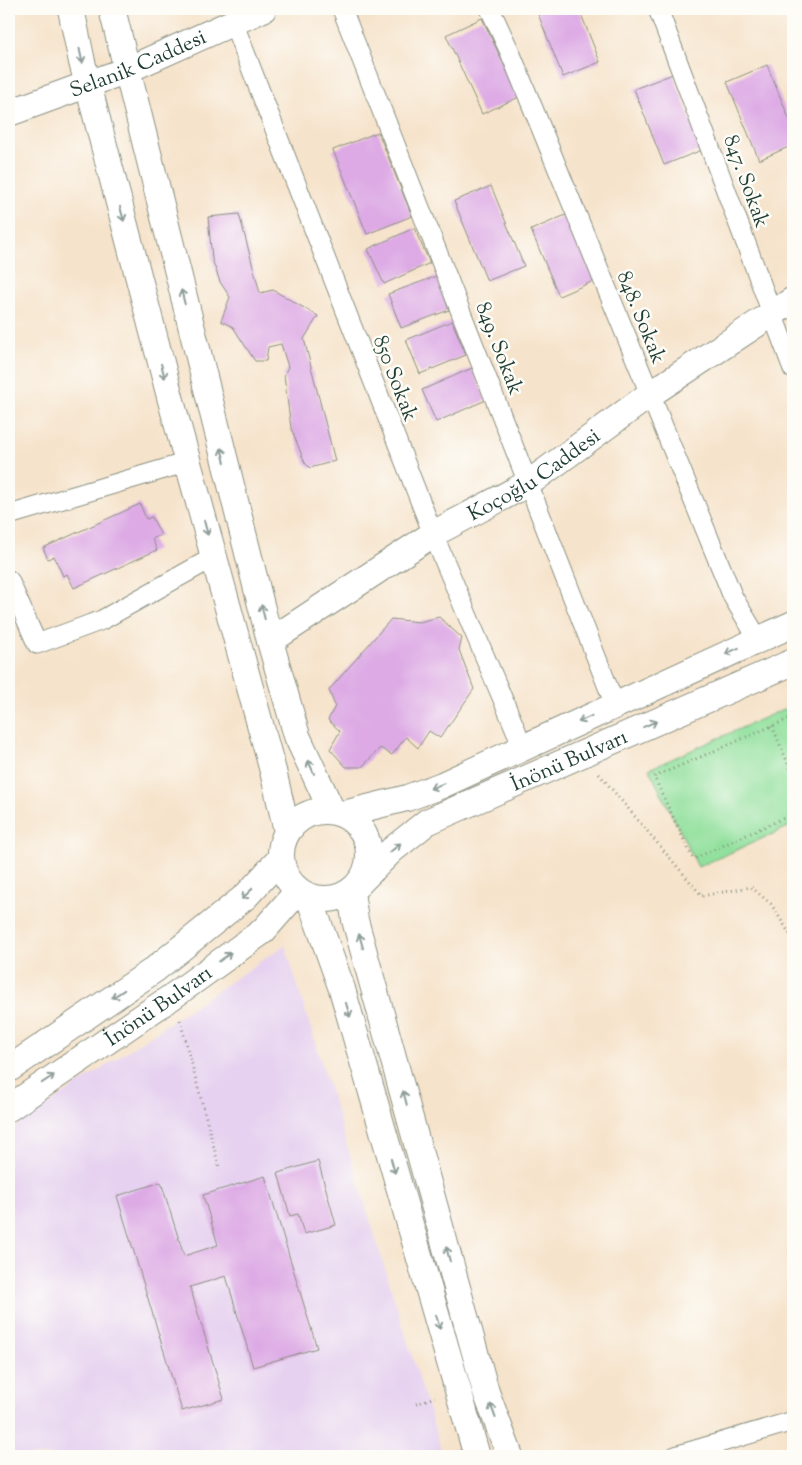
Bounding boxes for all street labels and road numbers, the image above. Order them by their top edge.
street label: Selanik Caddesi [66,23,212,107]
street label: 847. Sokak [714,131,776,233]
street label: 848. Sokak [608,267,673,369]
street label: 849. Sokak [467,298,530,400]
street label: 850 Sokak [364,331,424,426]
street label: Koçoğlu Caddesi [463,422,607,530]
street label: İnönü Bulvarı [507,723,633,800]
street label: İnönü Bulvarı [100,959,219,1055]

